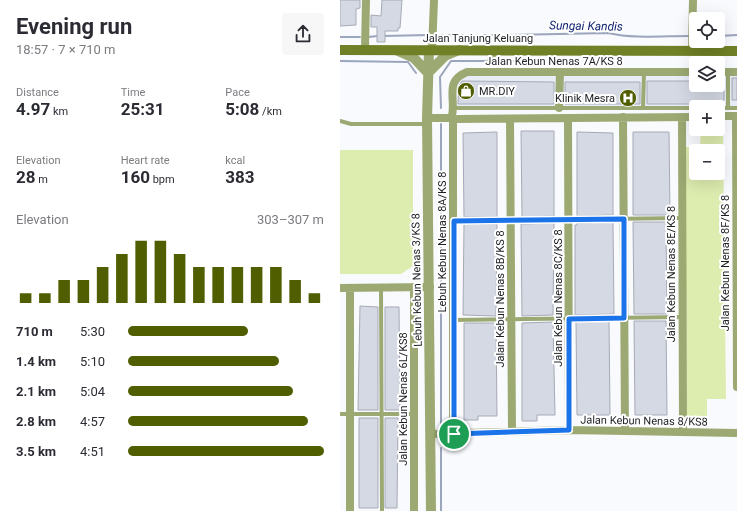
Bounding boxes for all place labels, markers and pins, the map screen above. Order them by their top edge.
shop icon: MR.DIY [456,81,476,101]
place label: MR.DIY [479,85,515,98]
hospital icon: Klinik Mesra [618,88,638,108]
place label: Klinik Mesra [555,92,615,105]
pin [437,417,471,451]

